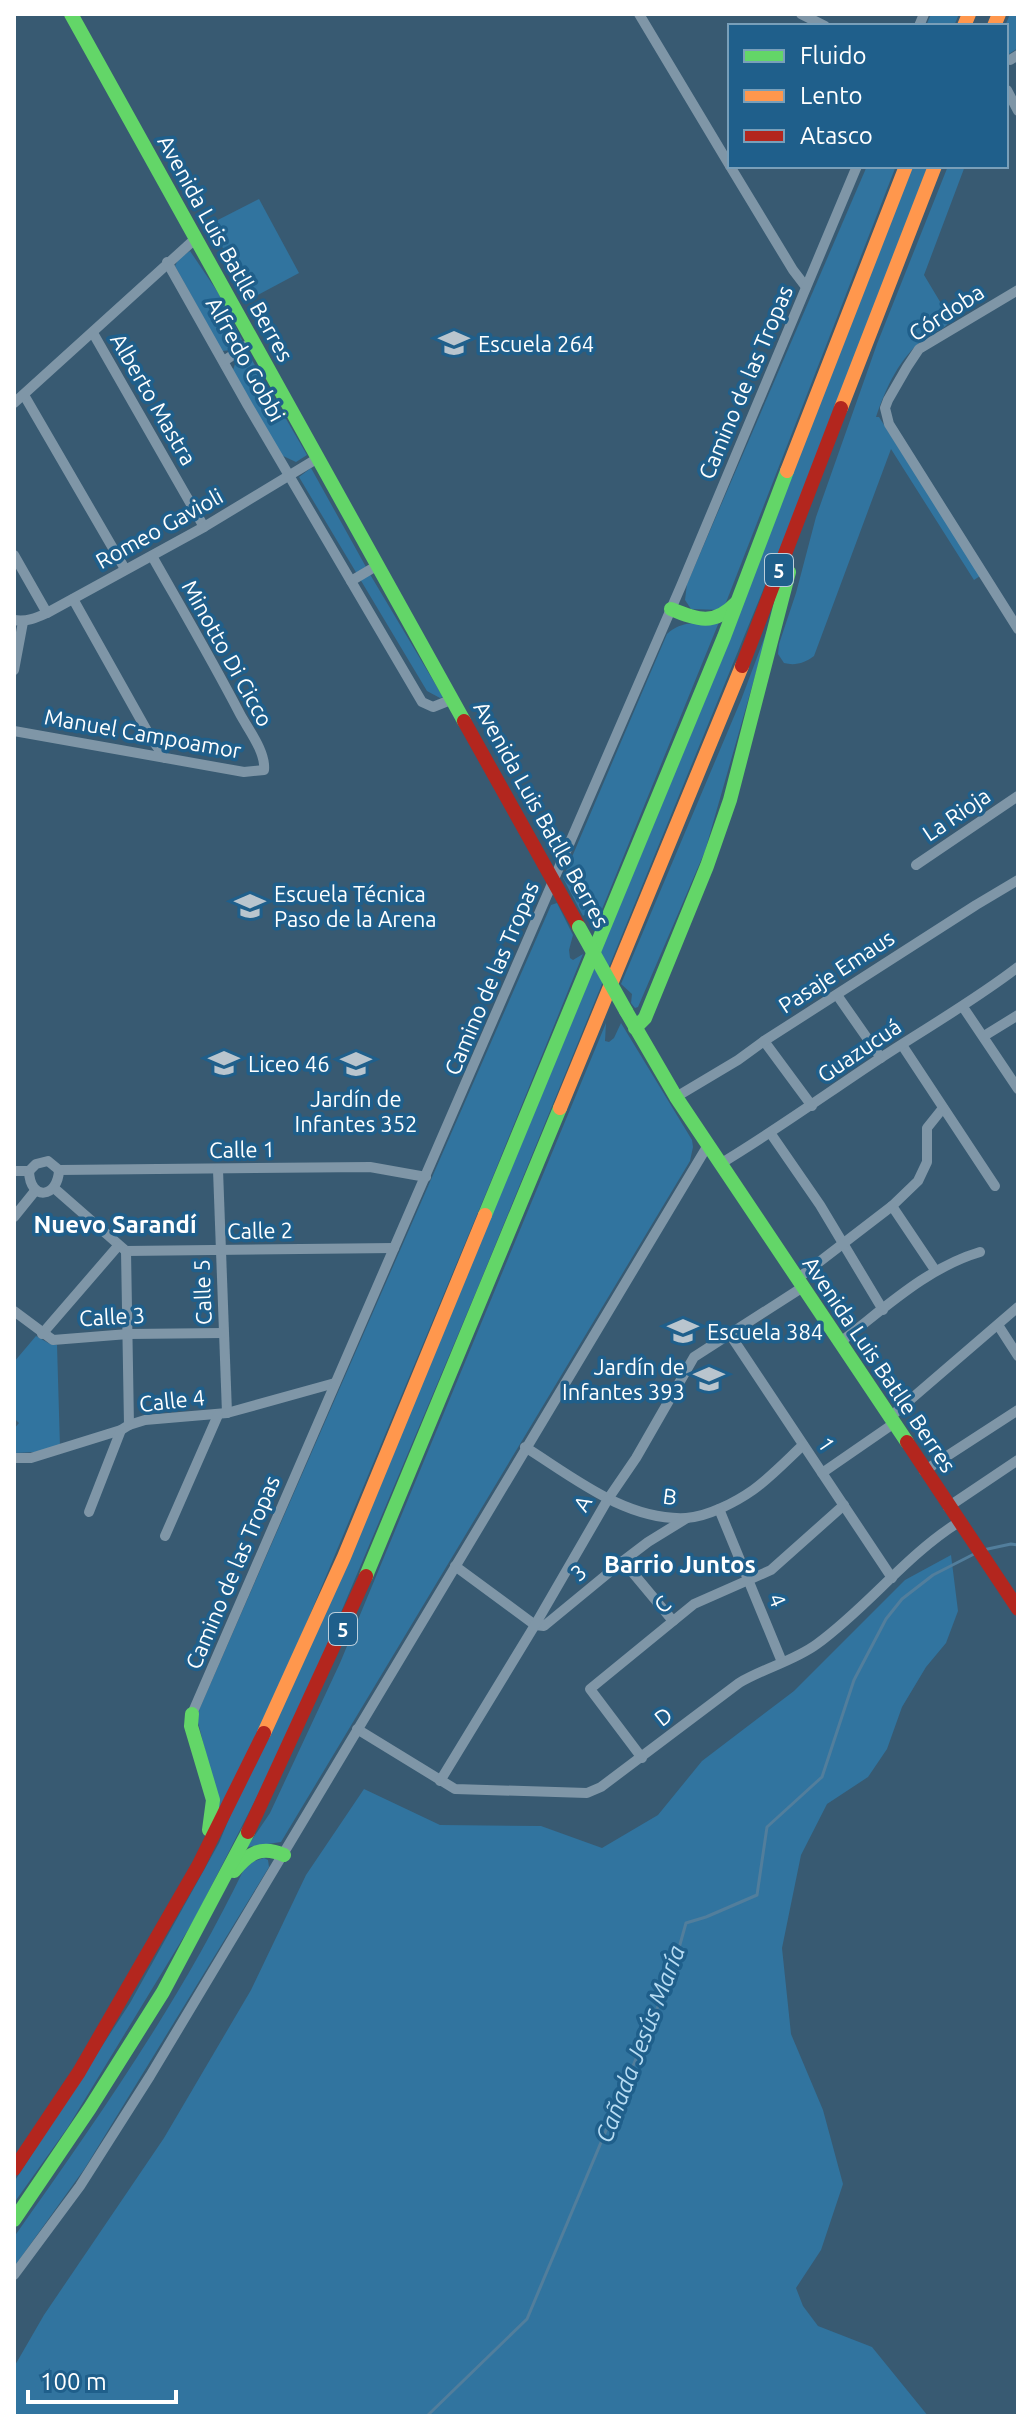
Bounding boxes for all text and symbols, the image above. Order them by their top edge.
legend [728,24,1008,168]
text: Fluido [800,42,867,69]
text: Lento [800,82,863,109]
text: Atasco [800,122,873,149]
street label: Avenida Luis Batlle Berres [153,131,299,365]
street label: Córdoba [904,278,988,346]
street label: Camino de las Tropas [693,281,797,483]
street label: Alfredo Gobbi [202,292,290,426]
school or university icon: Escuela 264 [437,326,471,360]
street label: Alberto Mastra [106,329,202,469]
place label: Escuela 264 [478,331,594,356]
street label: Romeo Gavioli [91,483,227,573]
road number: 5 [765,554,793,586]
street label: Minotto Di Cicco [178,576,278,730]
street label: Avenida Luis Batlle Berres [469,697,615,931]
street label: Manuel Campoamor [43,703,244,763]
street label: La Rioja [917,782,995,846]
street label: Camino de las Tropas [439,877,543,1079]
place label: Escuela Técnica Paso de la Arena [274,881,437,931]
school or university icon: Escuela Técnica Paso de la Arena [233,889,267,923]
street label: Pasaje Emaus [774,924,898,1018]
street label: Guazucuá [813,1013,905,1087]
school or university icon: Liceo 46 [207,1046,241,1080]
school or university icon: Jardín de Infantes 352 [339,1047,373,1081]
place label: Liceo 46 [248,1051,330,1076]
place label: Jardín de Infantes 352 [295,1086,417,1136]
street label: Calle 1 [209,1136,275,1162]
district label: Nuevo Sarandí [33,1211,197,1238]
street label: Calle 2 [227,1217,293,1243]
street label: Avenida Luis Batlle Berres [798,1251,962,1477]
street label: Calle 5 [188,1259,216,1325]
street label: Calle 3 [78,1302,146,1330]
school or university icon: Escuela 384 [666,1314,700,1348]
place label: Escuela 384 [707,1319,823,1344]
place label: Jardín de Infantes 393 [562,1354,685,1404]
school or university icon: Jardín de Infantes 393 [692,1362,726,1396]
street label: Calle 4 [138,1384,206,1416]
street label: 1 [813,1432,841,1456]
street label: Camino de las Tropas [180,1471,284,1673]
street label: B [662,1483,678,1509]
street label: A [568,1490,597,1515]
district label: Barrio Juntos [604,1551,756,1578]
street label: 3 [565,1558,591,1586]
street label: 4 [764,1589,792,1611]
street label: C [649,1590,675,1618]
road number: 5 [329,1613,357,1645]
street label: D [649,1701,677,1731]
water label: Cañada Jesús María [590,1942,690,2146]
scale bar [28,2354,176,2404]
text: 100 m [40,2368,107,2395]

